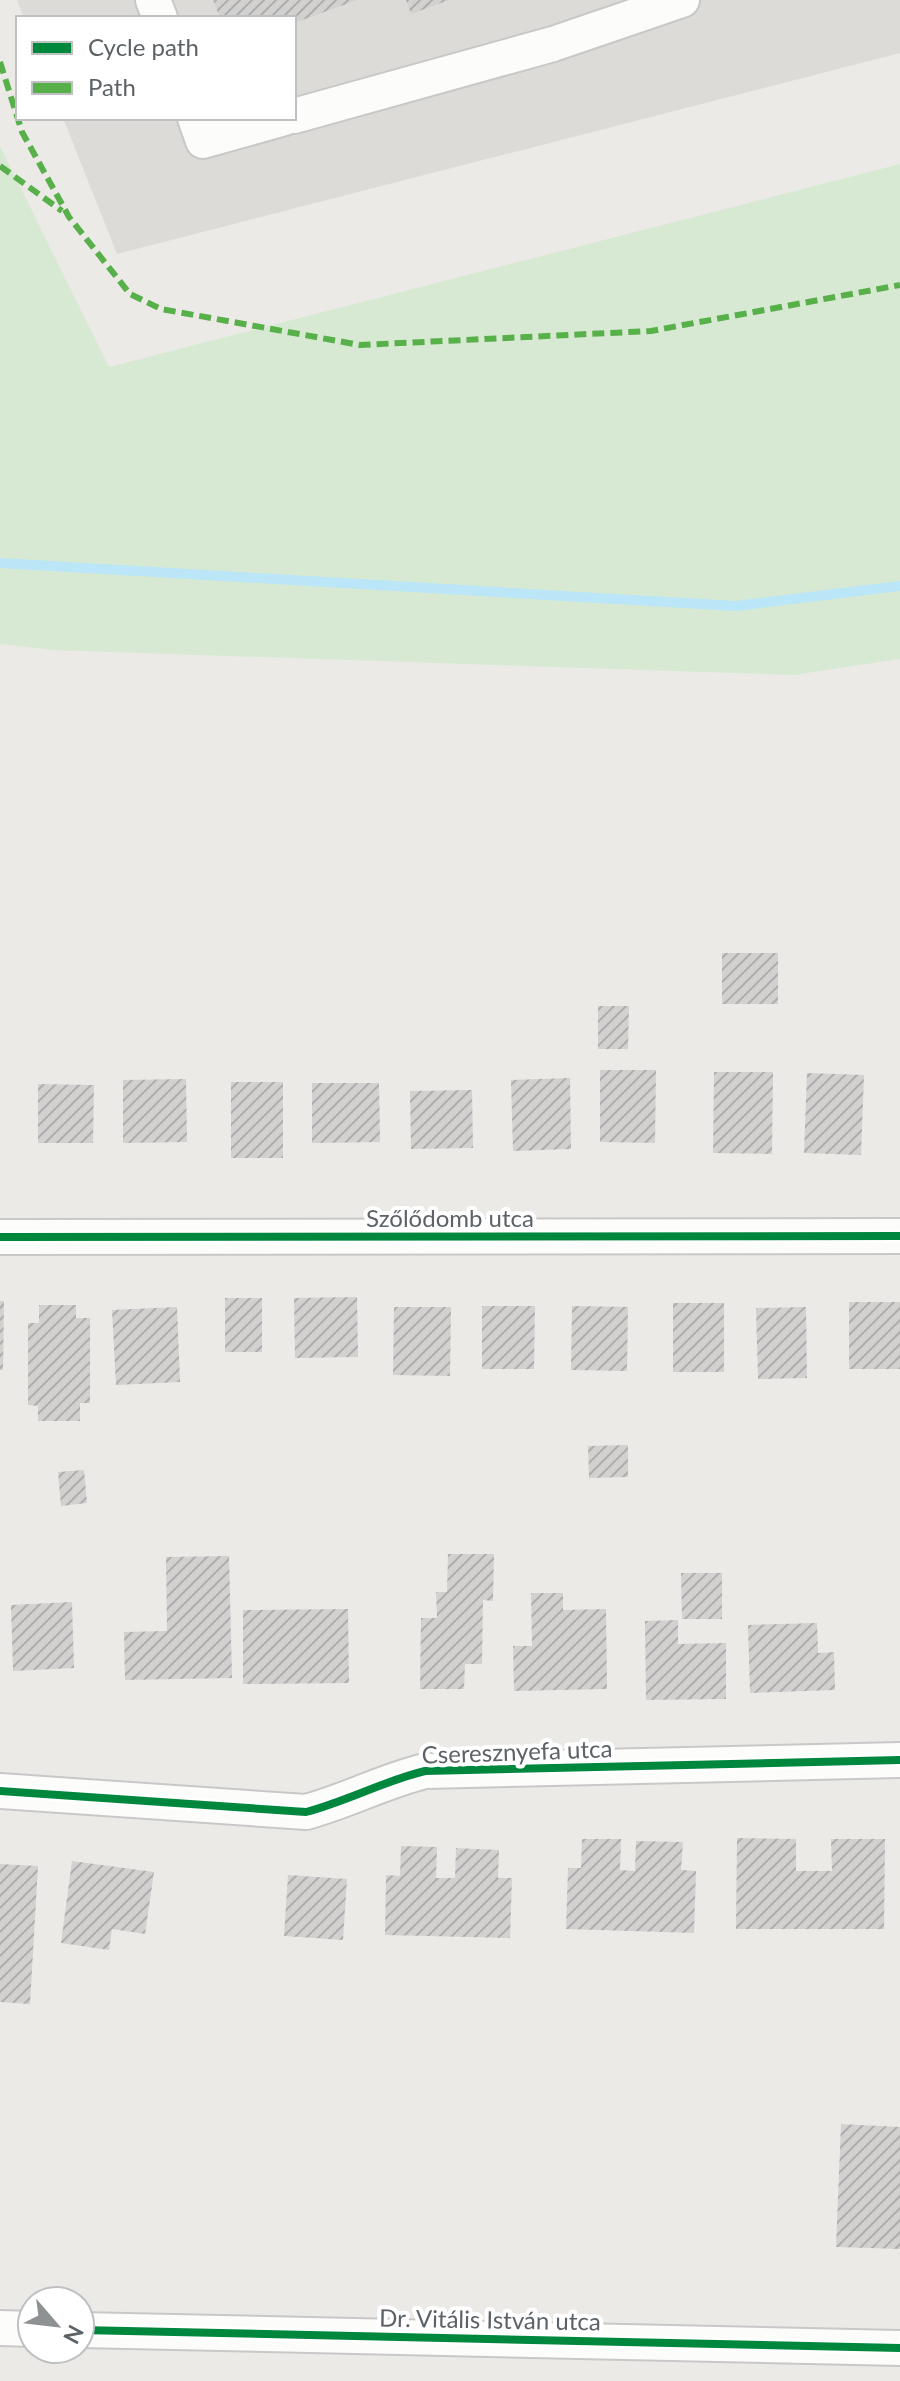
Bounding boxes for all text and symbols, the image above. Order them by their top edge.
legend [16,16,296,120]
text: Cycle path [88,32,199,61]
text: Path [88,72,136,101]
street label: Szőlődomb utca [366,1203,534,1232]
street label: Cseresznyefa utca [421,1733,613,1769]
north arrow [16,2285,96,2365]
street label: Dr. Vitális István utca [379,2303,601,2335]
text: N [58,2321,90,2348]

